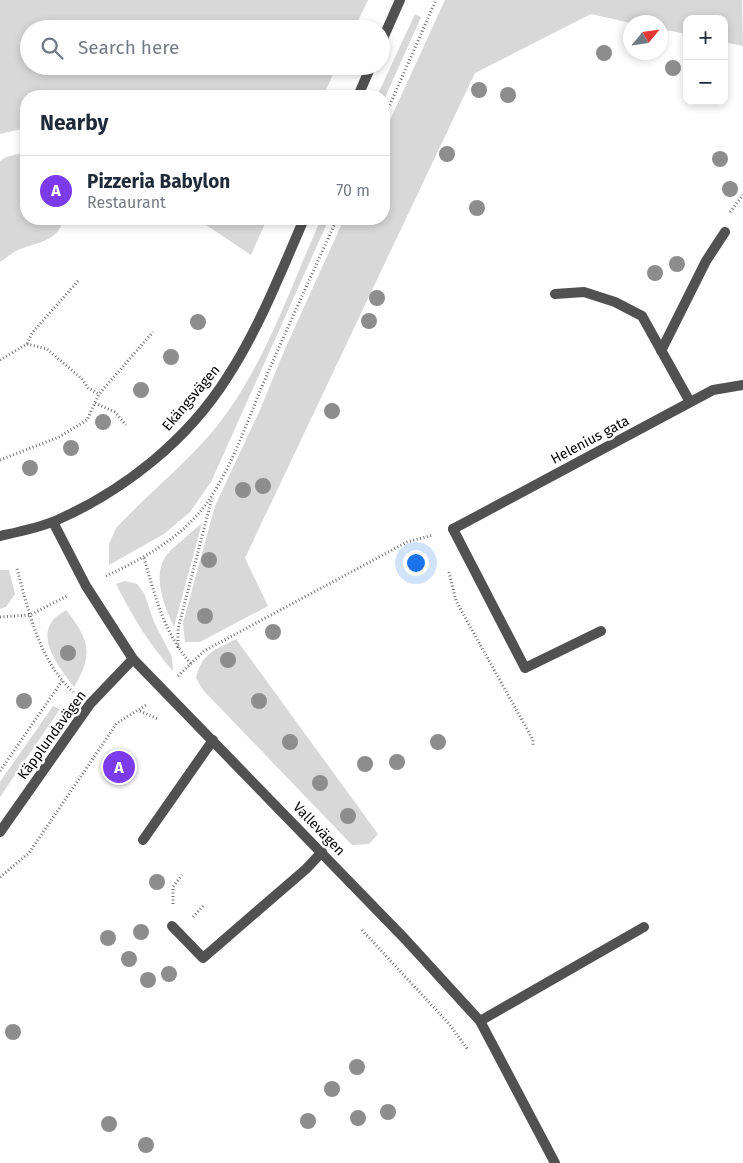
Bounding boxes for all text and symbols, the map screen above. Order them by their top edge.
north arrow [623,15,668,60]
map controls [683,15,728,105]
button: + [683,15,728,60]
search box [20,20,390,75]
icon: search [38,34,66,62]
text: Search here [78,36,179,59]
button: − [683,60,728,105]
text: Nearby [40,110,108,136]
text: Pizzeria Babylon [87,170,230,193]
text: A [51,181,61,200]
text: 70 m [336,181,370,200]
text: Restaurant [87,193,166,212]
street label: Ekängsvägen [159,362,223,434]
street label: Helenius gata [548,412,632,468]
your location [403,550,429,576]
street label: Käpplundavägen [14,687,90,783]
pin: A [103,748,135,786]
street label: Vallevägen [289,799,349,859]

